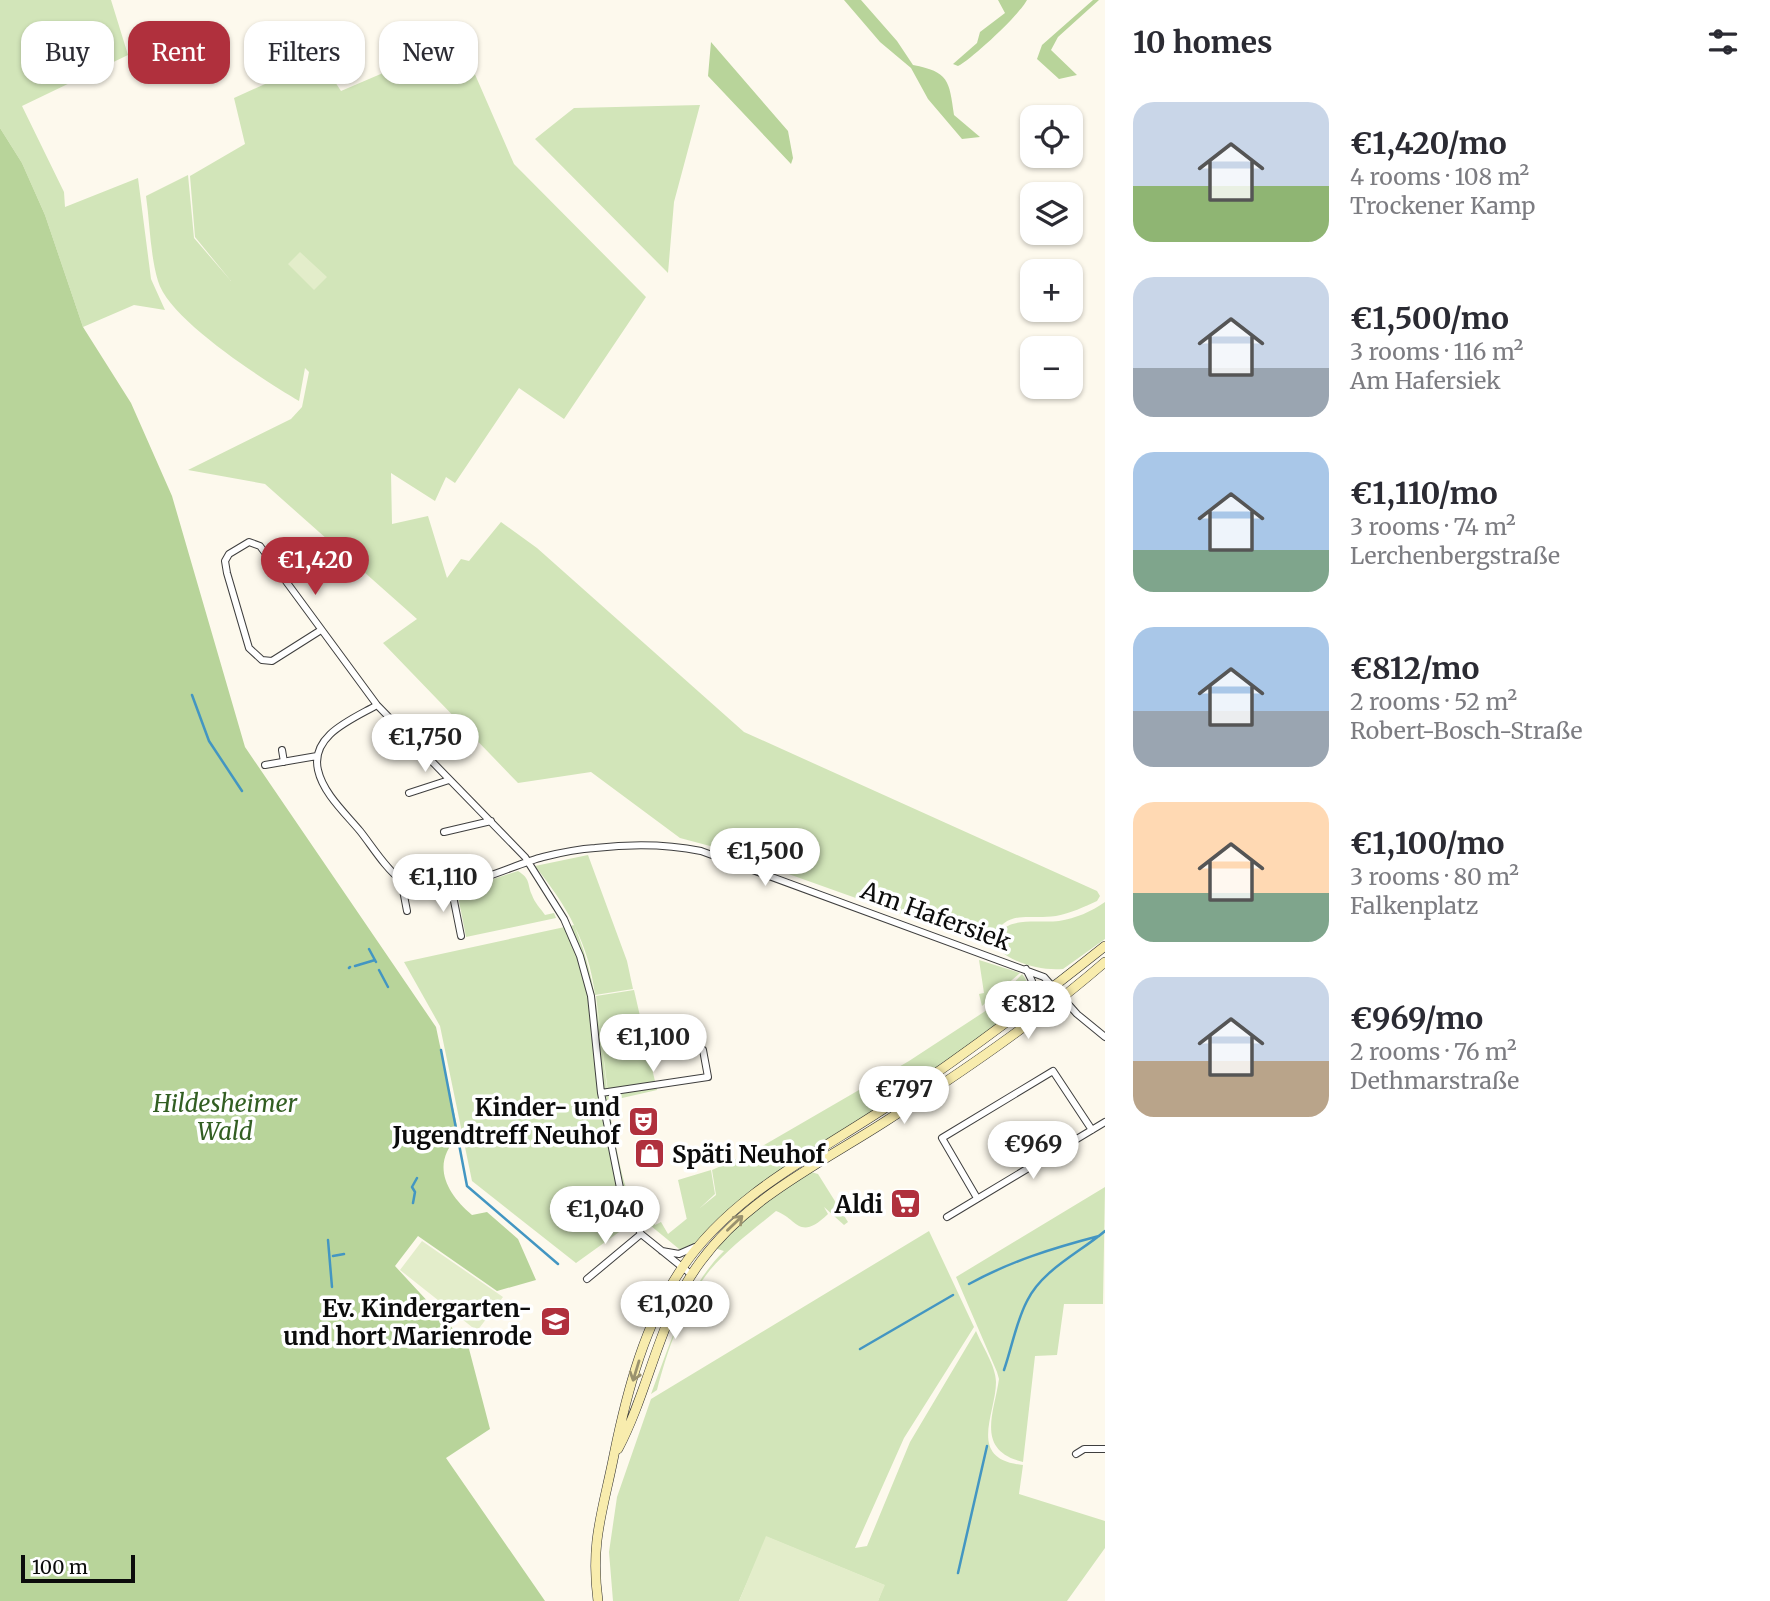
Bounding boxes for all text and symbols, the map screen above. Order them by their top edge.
chip: Buy [21,21,114,84]
chip: Rent [128,21,230,84]
chip: Filters [244,21,365,84]
chip: New [379,21,478,84]
text: 10 homes [1133,23,1273,61]
icon: filters [1704,23,1742,61]
map controls [1020,105,1083,399]
button: locate [1020,105,1083,168]
text: €1,420/mo [1350,124,1507,162]
icon: home [1189,130,1273,214]
text: 4 rooms · 108 m² [1350,162,1529,191]
button: layers [1020,182,1083,245]
text: Trockener Kamp [1350,191,1535,220]
button: + [1020,259,1083,322]
text: €1,500/mo [1350,299,1509,337]
icon: home [1189,305,1273,389]
button: − [1020,336,1083,399]
text: 3 rooms · 116 m² [1350,337,1524,366]
text: Am Hafersiek [1350,366,1501,395]
text: €1,110/mo [1350,474,1498,512]
icon: home [1189,480,1273,564]
text: 3 rooms · 74 m² [1350,512,1516,541]
pin: €1,420 [258,538,372,597]
text: Lerchenbergstraße [1350,541,1560,570]
text: €1,420 [277,545,353,574]
text: €812/mo [1350,649,1479,687]
icon: home [1189,655,1273,739]
text: 2 rooms · 52 m² [1350,687,1517,716]
pin: €1,750 [368,714,482,774]
text: Robert-Bosch-Straße [1350,716,1583,745]
text: €1,750 [388,722,462,751]
text: €1,100/mo [1350,824,1505,862]
pin: €1,500 [708,828,822,888]
icon: home [1189,830,1273,914]
text: €1,500 [726,836,804,865]
pin: €1,110 [386,855,500,914]
text: €1,110 [408,862,478,891]
text: 3 rooms · 80 m² [1350,862,1519,891]
street label: Am Hafersiek [856,874,1016,958]
text: Falkenplatz [1350,891,1478,920]
pin: €812 [987,982,1069,1041]
text: €812 [1001,989,1055,1018]
text: €969/mo [1350,999,1483,1037]
icon: home [1189,1005,1273,1089]
pin: €1,100 [596,1014,710,1074]
text: €1,100 [616,1022,690,1051]
text: 2 rooms · 76 m² [1350,1037,1517,1066]
pin: €797 [863,1066,945,1126]
text: Dethmarstraße [1350,1066,1519,1095]
text: €797 [875,1074,933,1103]
park label: Hildesheimer Wald [152,1088,298,1147]
place label: Kinder- und Jugendtreff Neuhof [392,1092,621,1151]
theatre icon: Kinder- und Jugendtreff Neuhof [626,1104,660,1138]
pin: €969 [992,1122,1074,1181]
text: €969 [1004,1129,1062,1158]
shop icon: Späti Neuhof [632,1137,666,1171]
place label: Späti Neuhof [672,1139,826,1170]
pin: €1,040 [548,1186,662,1246]
supermarket icon: Aldi [889,1187,923,1221]
place label: Aldi [834,1189,883,1220]
text: €1,040 [566,1194,644,1223]
one-way arrow [726,1214,743,1231]
pin: €1,020 [618,1282,732,1341]
text: €1,020 [637,1289,713,1318]
place label: Ev. Kindergarten- und hort Marienrode [283,1293,532,1352]
school or university icon: Ev. Kindergarten- und hort Marienrode [538,1305,572,1339]
one-way arrow [629,1359,641,1381]
scale bar [21,1552,135,1584]
text: 100 m [32,1555,88,1579]

